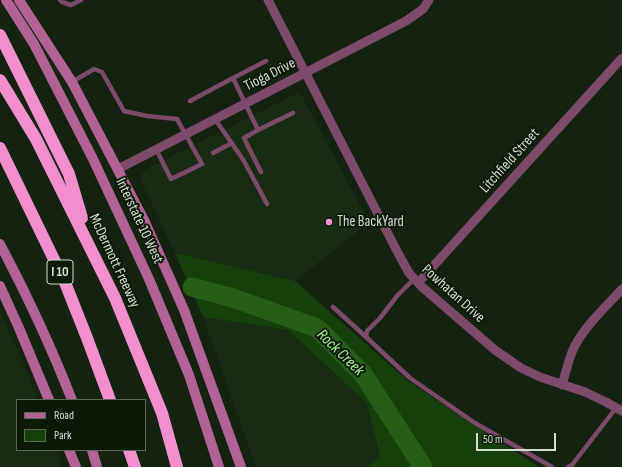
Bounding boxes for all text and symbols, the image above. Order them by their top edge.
street label: Tioga Drive [241,54,299,96]
street label: Litchfield Street [476,125,544,197]
street label: Interstate 10 West [111,175,167,267]
street label: McDermott Freeway [84,211,144,311]
place label: The BackYard [337,213,404,231]
marker: The BackYard [324,217,334,227]
road number: I 10 [47,260,73,284]
street label: Powhatan Drive [418,261,488,327]
water label: Rock Creek [312,326,368,380]
legend [16,399,146,451]
text: Road [54,408,74,423]
scale bar [478,425,558,451]
text: Park [54,428,72,443]
text: 50 m [483,432,503,447]

